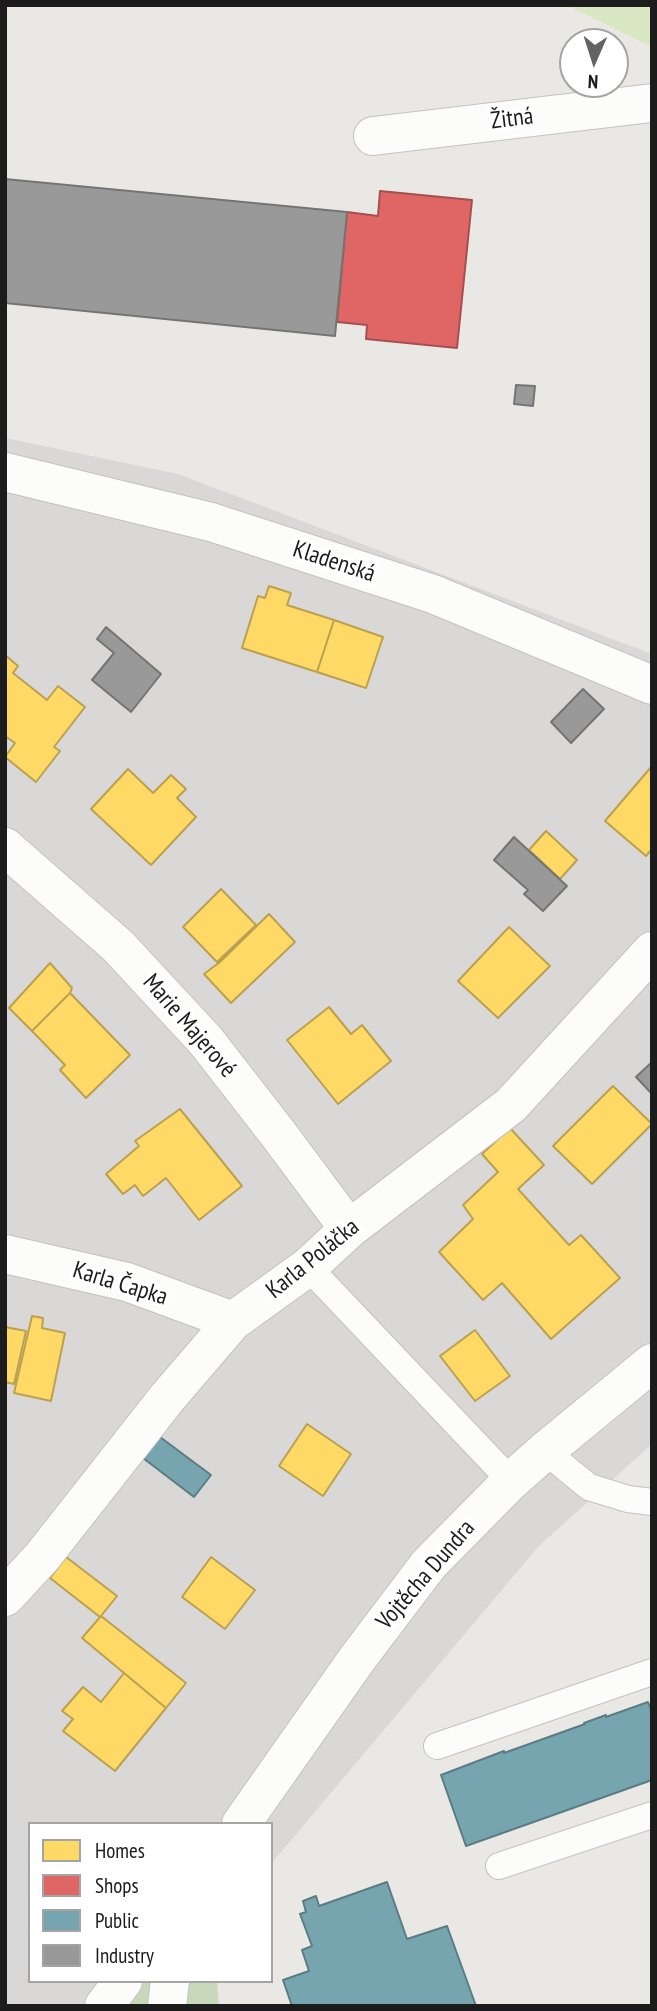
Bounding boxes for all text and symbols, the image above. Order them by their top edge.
north arrow [559,28,629,98]
text: N [587,70,599,94]
street label: Žitná [489,102,535,136]
street label: Kladenská [289,535,379,589]
street label: Marie Majerové [136,968,242,1084]
street label: Karla Poláčka [261,1213,365,1305]
street label: Karla Čapka [69,1256,171,1312]
street label: Vojtěcha Dundra [371,1514,481,1636]
legend [28,1822,273,1983]
text: Homes [95,1837,145,1864]
text: Shops [95,1872,139,1899]
text: Public [95,1907,139,1934]
text: Industry [95,1942,154,1969]

